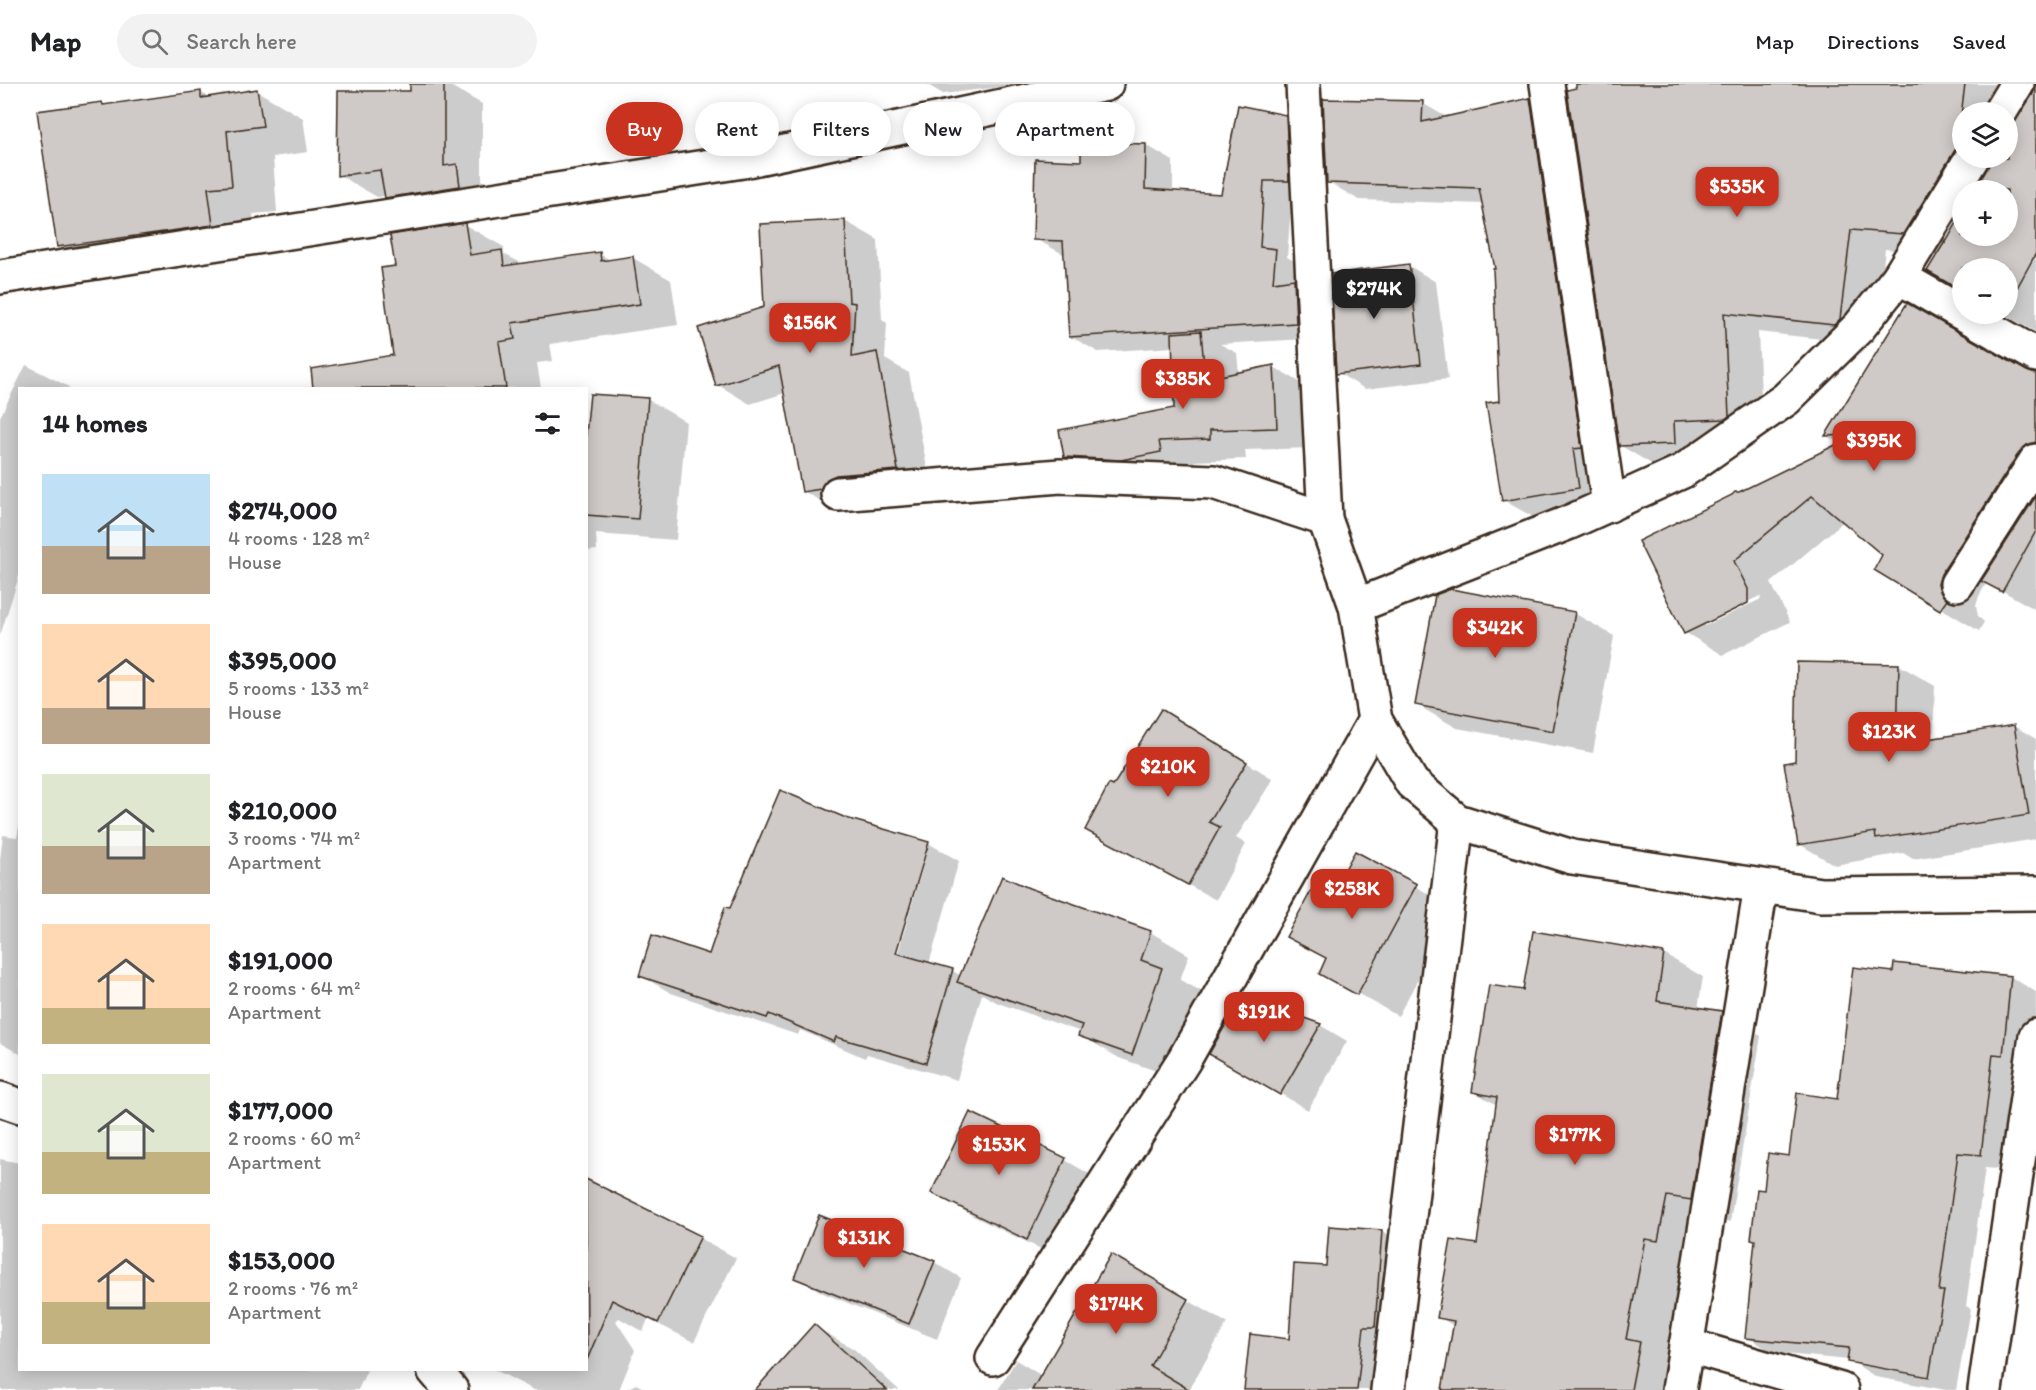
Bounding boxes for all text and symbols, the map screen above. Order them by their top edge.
search box [117,14,537,68]
text: Map [30,24,81,58]
icon: search [138,25,171,58]
text: Search here [186,28,297,55]
text: Map [1756,29,1794,54]
text: Directions [1827,29,1919,54]
text: Saved [1952,29,2006,54]
chip: Buy [606,102,683,156]
chip: Rent [695,102,779,156]
chip: Filters [791,102,891,156]
chip: New [903,102,983,156]
chip: Apartment [995,102,1135,156]
map controls [1952,102,2018,324]
button: layers [1952,102,2018,168]
pin: $535K [1695,167,1779,218]
text: $535K [1710,174,1764,198]
button: + [1952,180,2018,246]
button: − [1952,258,2018,324]
pin: $274K [1332,269,1416,320]
text: $274K [1346,276,1402,300]
pin: $156K [768,303,852,354]
text: $156K [783,310,837,334]
pin: $385K [1141,359,1225,410]
text: $385K [1155,366,1211,390]
text: 14 homes [42,407,148,439]
icon: filters [531,407,564,440]
pin: $395K [1832,421,1916,472]
text: $395K [1847,428,1901,452]
text: $274,000 [228,494,338,526]
icon: home [90,498,162,570]
text: 4 rooms · 128 m² [228,526,370,550]
text: House [228,550,282,574]
pin: $342K [1453,608,1537,659]
text: $342K [1467,615,1523,639]
text: $395,000 [228,644,337,676]
icon: home [90,648,162,720]
text: 5 rooms · 133 m² [228,676,369,700]
text: House [228,700,282,724]
pin: $123K [1847,712,1931,763]
text: $123K [1862,719,1916,743]
pin: $210K [1126,747,1210,798]
text: $210K [1140,754,1196,778]
text: $210,000 [228,794,337,826]
icon: home [90,798,162,870]
text: 3 rooms · 74 m² [228,826,360,850]
text: Apartment [228,850,321,874]
pin: $258K [1310,869,1394,920]
text: $258K [1325,876,1379,900]
text: $191,000 [228,944,333,976]
icon: home [90,948,162,1020]
text: 2 rooms · 64 m² [228,976,360,1000]
pin: $191K [1222,992,1306,1043]
text: $191K [1238,999,1290,1023]
text: Apartment [228,1000,321,1024]
text: $177,000 [228,1094,333,1126]
icon: home [90,1098,162,1170]
pin: $177K [1533,1115,1617,1166]
text: $177K [1549,1122,1601,1146]
pin: $153K [957,1125,1041,1176]
text: 2 rooms · 60 m² [228,1126,361,1150]
text: $153K [972,1132,1026,1156]
text: Apartment [228,1150,321,1174]
pin: $131K [822,1218,906,1269]
text: $131K [838,1225,890,1249]
text: $153,000 [228,1244,335,1276]
icon: home [90,1248,162,1320]
text: 2 rooms · 76 m² [228,1276,358,1300]
pin: $174K [1074,1284,1158,1335]
text: $174K [1089,1291,1143,1315]
text: Apartment [228,1300,321,1324]

